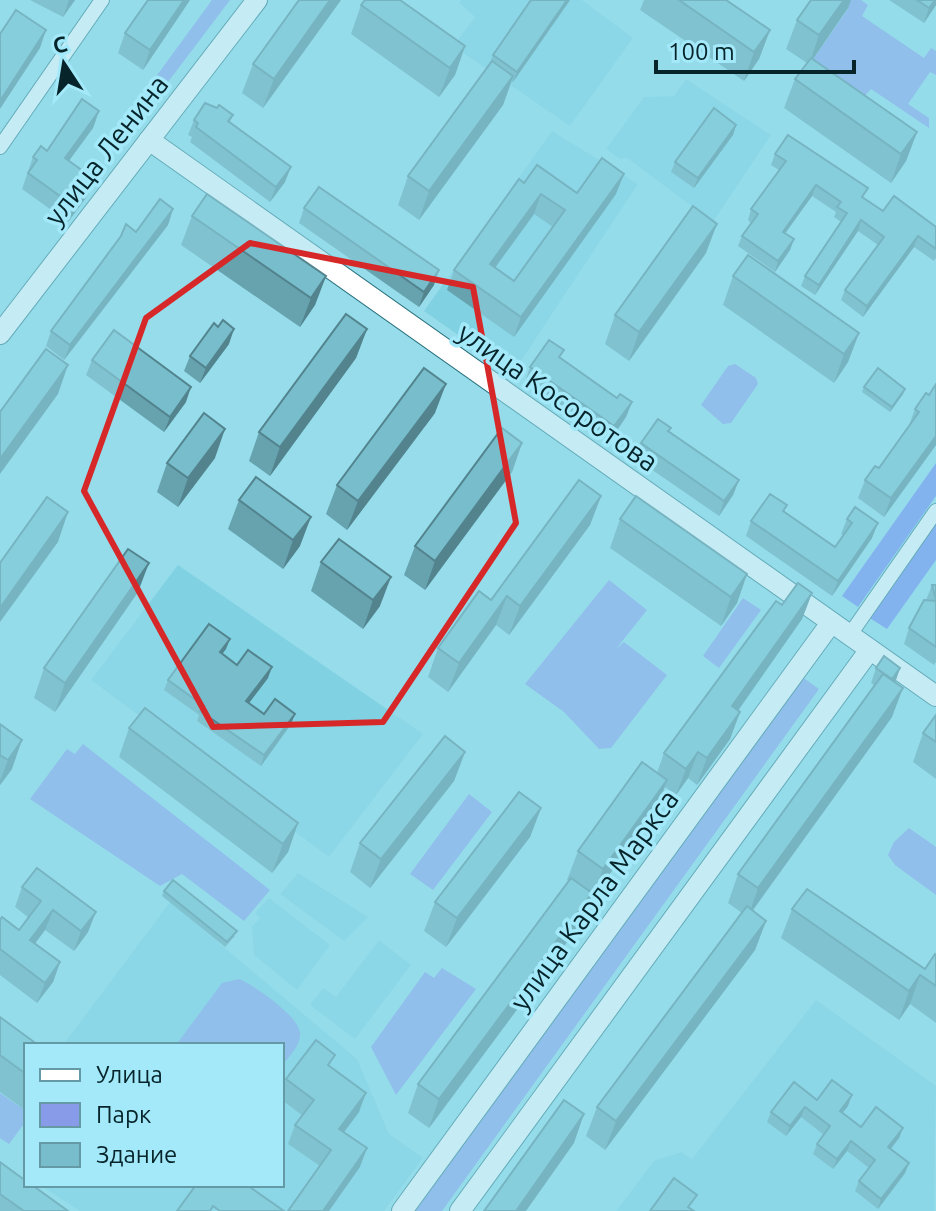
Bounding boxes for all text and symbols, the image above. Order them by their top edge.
north arrow [24,24,104,104]
scale bar [656,24,854,74]
text: С [50,30,69,58]
text: 100 m [668,38,735,65]
street label: улица Ленина [38,69,174,231]
street label: улица Косоротова [452,316,664,477]
street label: улица Карла Маркса [503,784,684,1016]
legend [24,1043,284,1187]
text: Улица [96,1061,163,1088]
text: Парк [96,1101,151,1128]
text: Здание [96,1141,177,1168]

